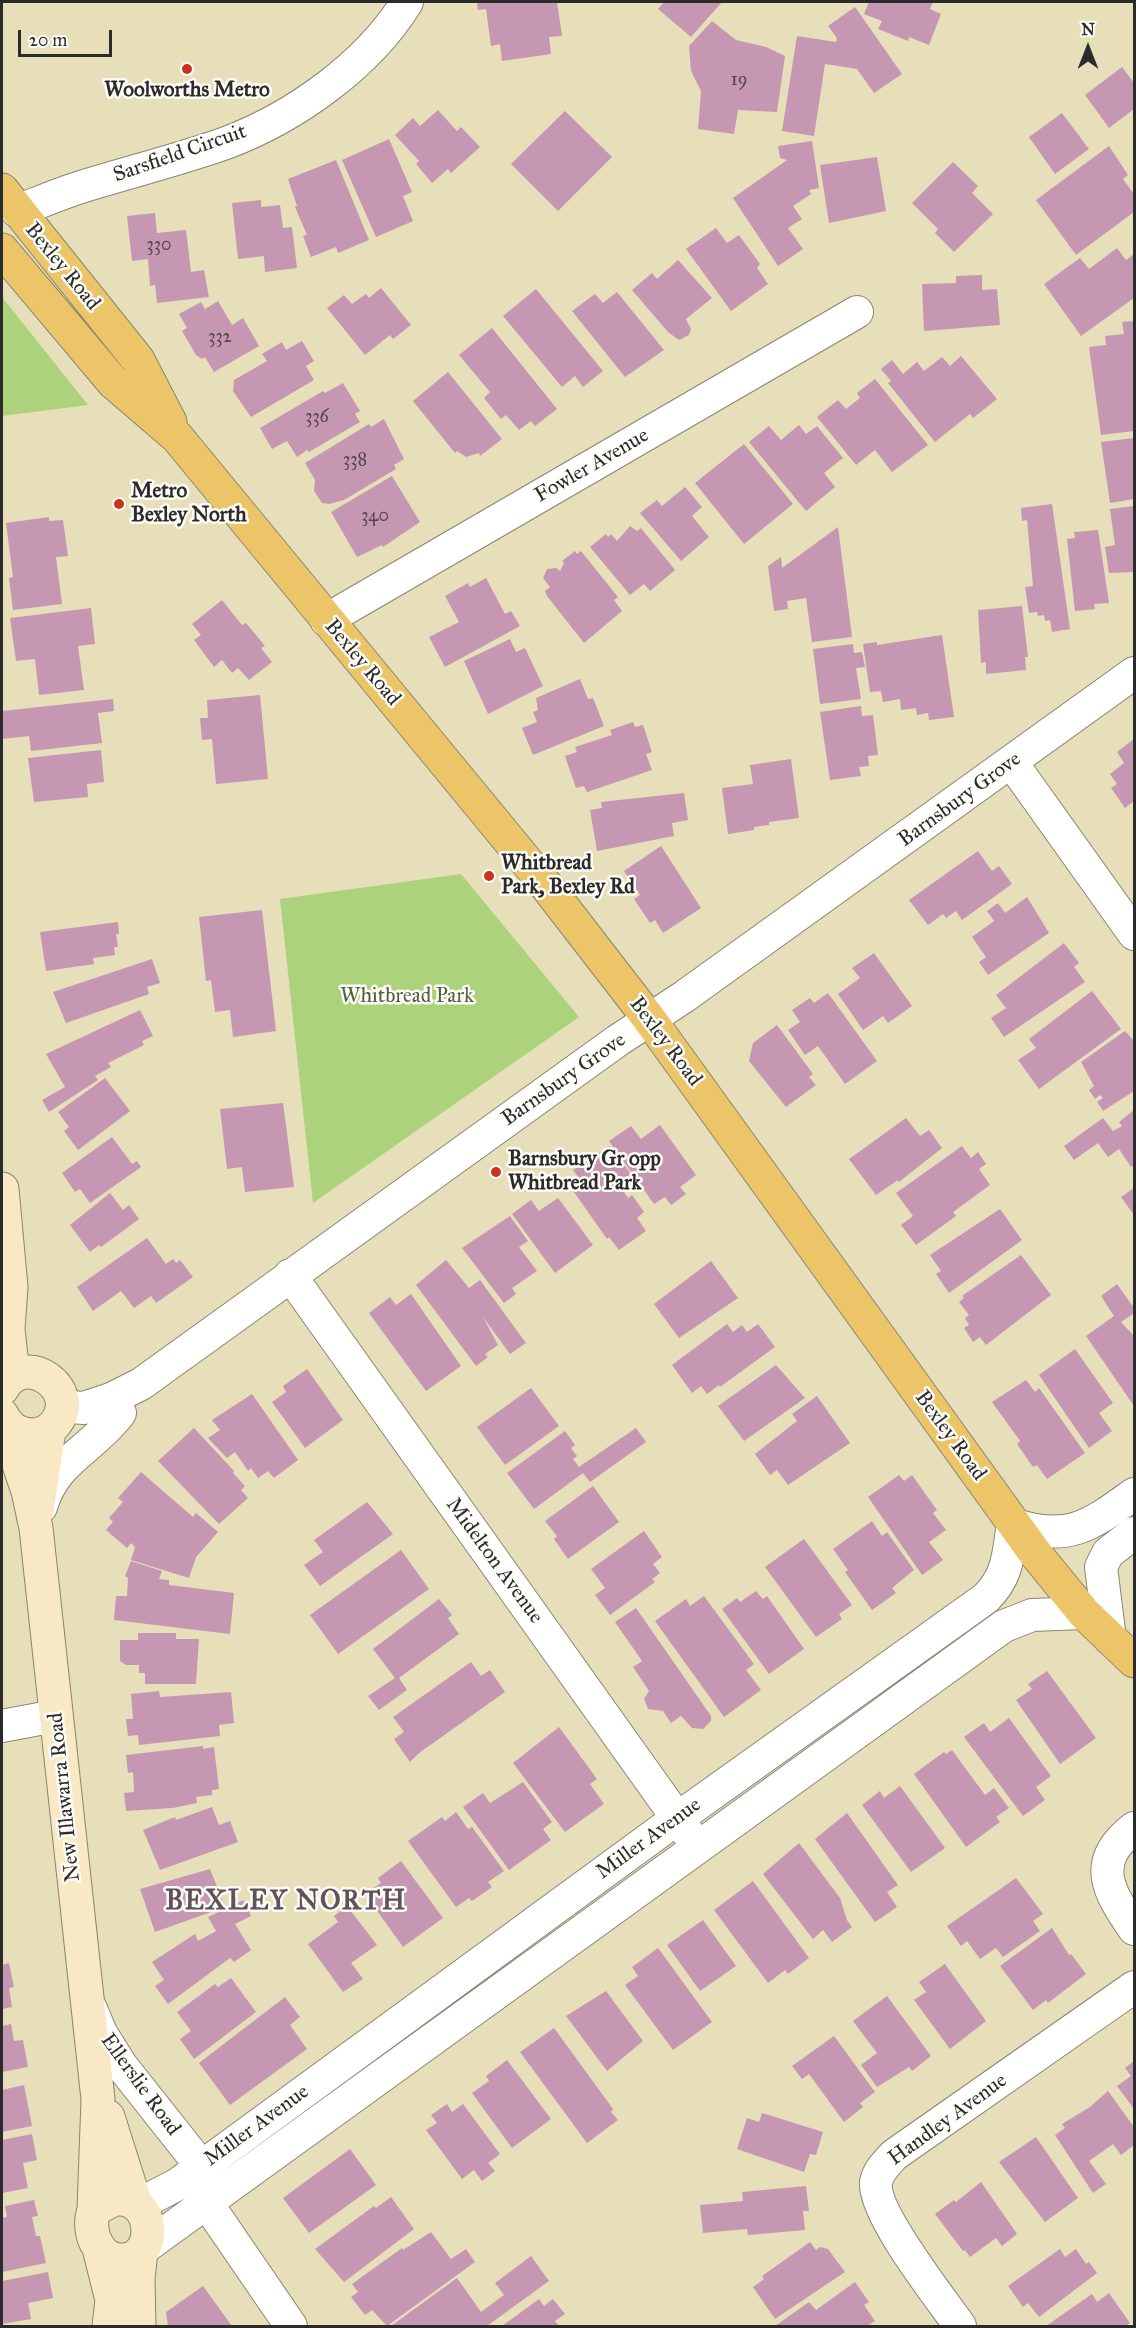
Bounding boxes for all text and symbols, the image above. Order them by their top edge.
scale bar [21,18,116,56]
north arrow [1058,18,1118,78]
text: N [1081,20,1095,39]
text: 20 m [29,29,67,51]
marker: Woolworths Metro [180,62,194,76]
house number: 19 [731,70,747,92]
place label: Woolworths Metro [104,78,270,104]
street label: Sarsfield Circuit [110,119,250,189]
street label: Bexley Road [19,218,105,316]
house number: 330 [147,235,171,257]
house number: 332 [208,327,232,349]
house number: 336 [305,407,329,429]
street label: Fowler Avenue [531,423,653,509]
house number: 338 [343,450,367,472]
place label: Metro Bexley North [131,479,247,529]
marker: Metro Bexley North [112,497,126,511]
house number: 340 [361,506,389,528]
street label: Bexley Road [319,615,405,711]
street label: Barnsbury Grove [894,747,1026,853]
place label: Whitbread Park, Bexley Rd [501,851,635,901]
marker: Whitbread Park, Bexley Rd [482,869,496,883]
park label: Whitbread Park [340,984,474,1010]
street label: Bexley Road [623,992,707,1092]
street label: Barnsbury Grove [497,1028,631,1132]
place label: Barnsbury Gr opp Whitbread Park [508,1147,661,1197]
marker: Barnsbury Gr opp Whitbread Park [489,1165,503,1179]
street label: Bexley Road [909,1386,991,1486]
street label: Midelton Avenue [440,1493,548,1629]
street label: New Illawarra Road [44,1711,86,1883]
street label: Miller Avenue [592,1793,706,1885]
district label: BEXLEY NORTH [165,1886,407,1918]
street label: Ellerslie Road [95,2029,185,2141]
street label: Handley Avenue [884,2068,1012,2172]
street label: Miller Avenue [200,2080,314,2172]

